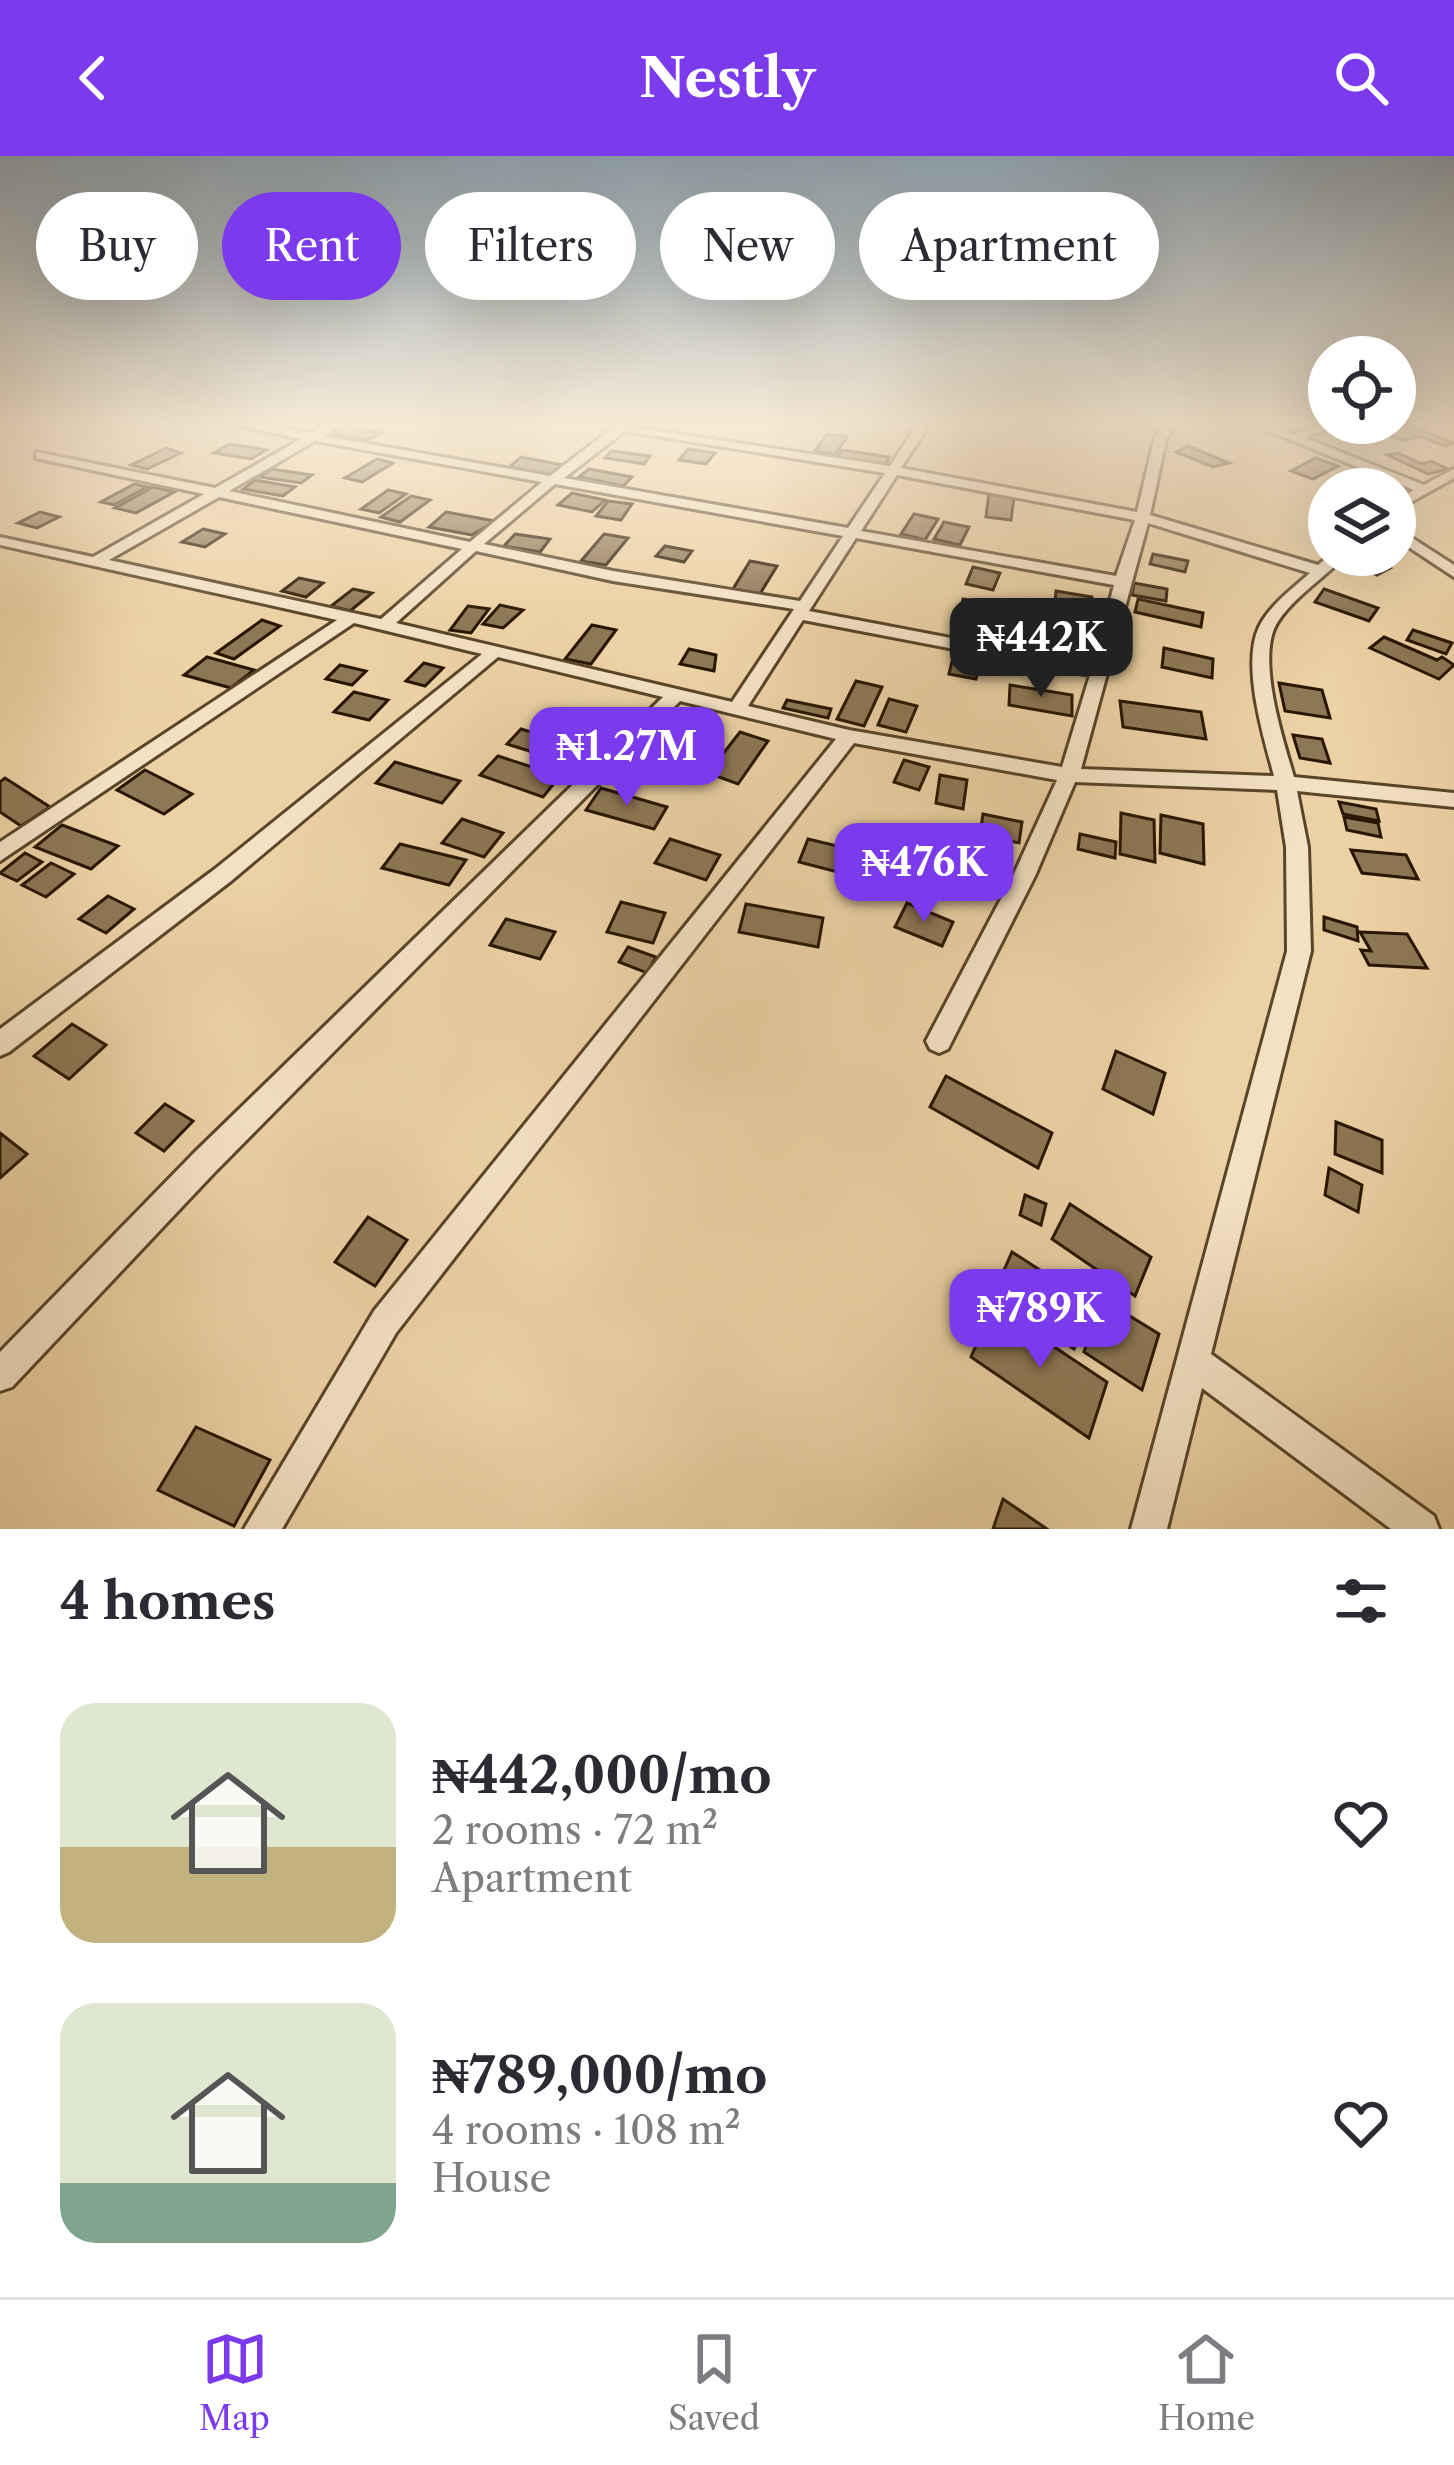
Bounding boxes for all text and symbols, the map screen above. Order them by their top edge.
icon: back [60,45,126,111]
text: Nestly [639,45,815,111]
icon: search [1328,45,1394,111]
chip: Buy [36,192,198,300]
chip: Rent [222,192,401,300]
chip: Filters [425,192,636,300]
chip: New [660,192,835,300]
chip: Apartment [859,192,1159,300]
map controls [1308,336,1416,576]
button: locate [1308,336,1416,444]
button: layers [1308,468,1416,576]
pin: ₦442K [957,598,1125,700]
text: ₦442K [977,613,1105,661]
pin: ₦1.27M [529,707,725,809]
text: ₦1.27M [556,722,698,770]
pin: ₦476K [840,823,1008,925]
text: ₦476K [861,838,987,886]
pin: ₦789K [956,1269,1124,1371]
text: ₦789K [977,1284,1103,1332]
icon: filters [1328,1568,1394,1634]
text: 4 homes [60,1570,275,1632]
text: ₦442,000/mo [432,1744,772,1806]
icon: home [156,1751,300,1895]
icon: heart [1328,1790,1394,1856]
text: 2 rooms · 72 m² [432,1806,718,1854]
text: Apartment [432,1854,632,1902]
text: ₦789,000/mo [432,2044,768,2106]
icon: home [156,2051,300,2195]
icon: heart [1328,2090,1394,2156]
text: 4 rooms · 108 m² [432,2106,741,2154]
text: House [432,2154,551,2202]
tab: Map [199,2326,270,2439]
tab: Saved [668,2326,760,2439]
tab: Home [1158,2326,1255,2439]

